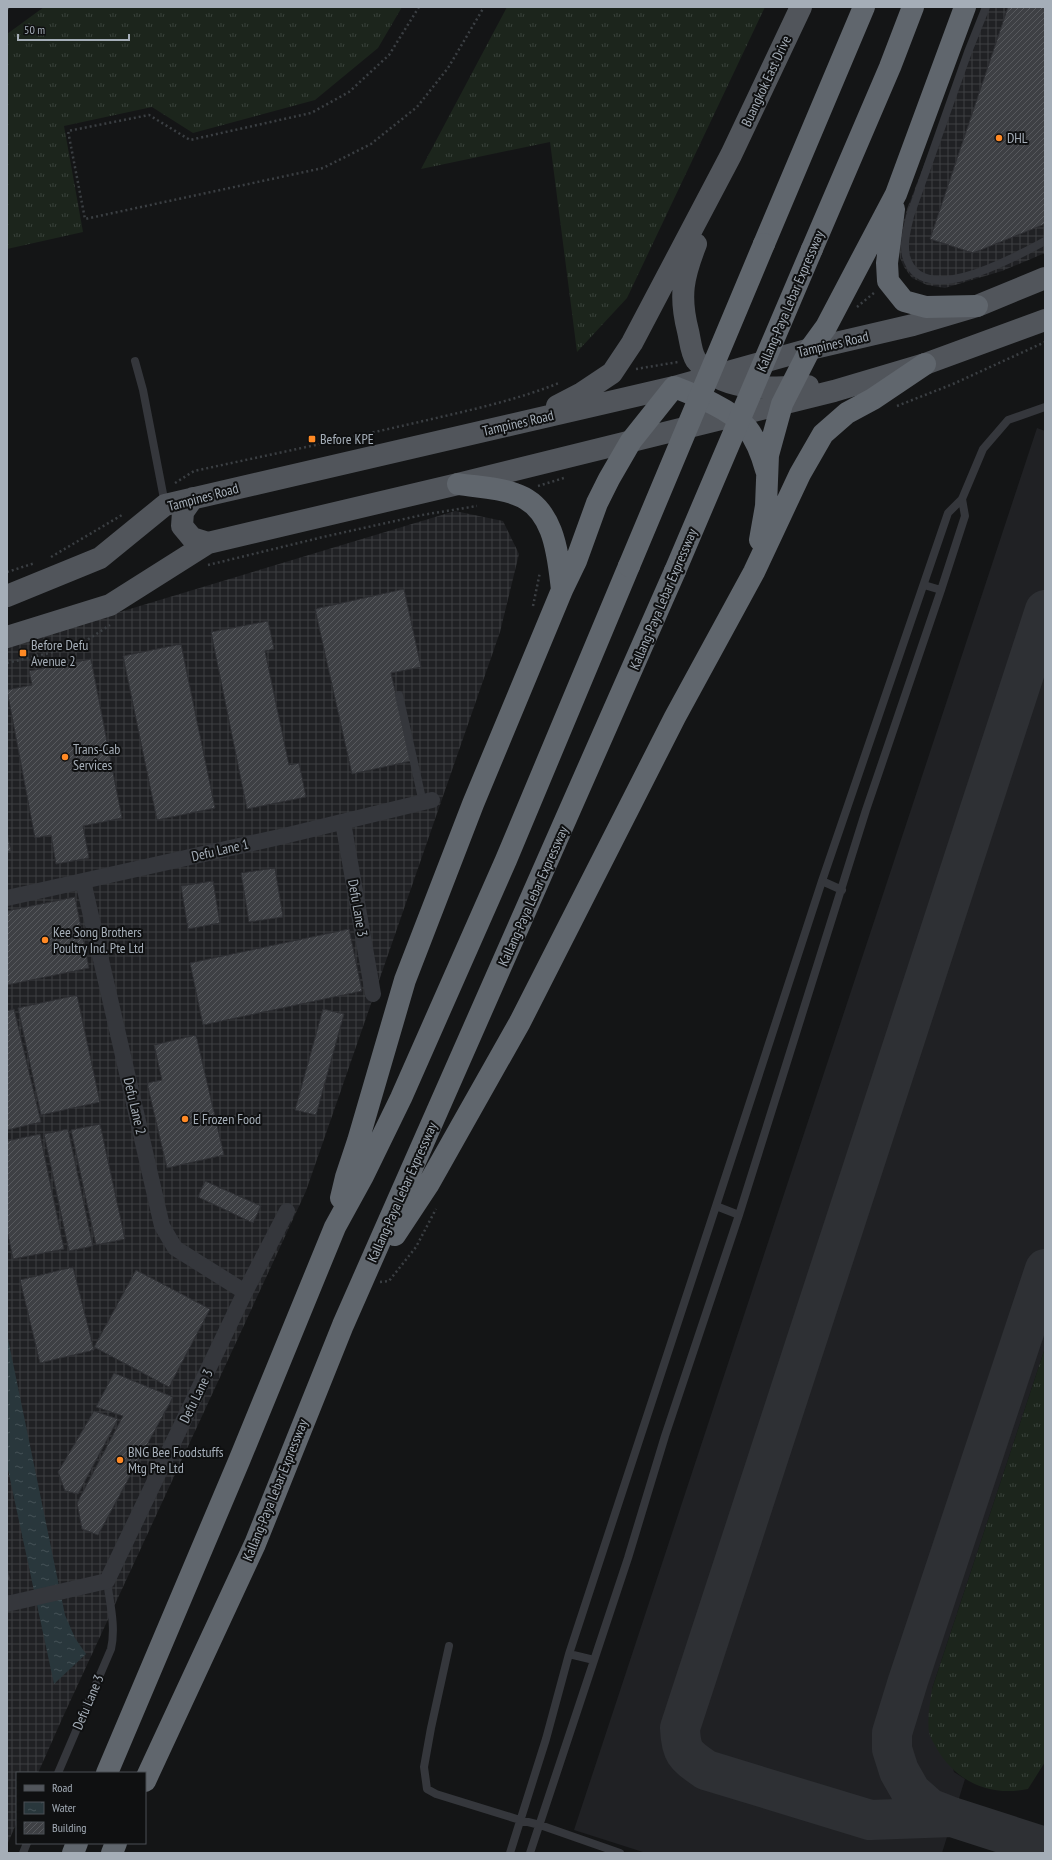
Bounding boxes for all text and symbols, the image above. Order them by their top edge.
scale bar [18,16,129,42]
text: 50 m [24,22,45,37]
street label: Buangkok East Drive [737,32,795,129]
place label: DHL [1007,129,1028,147]
marker: DHL [994,133,1004,143]
street label: Kallang-Paya Lebar Expressway [752,227,828,374]
street label: Tampines Road [796,327,870,361]
street label: Tampines Road [481,406,555,440]
place label: Before KPE [320,430,374,448]
marker: Before KPE [307,434,317,444]
street label: Tampines Road [166,479,240,515]
street label: Kallang-Paya Lebar Expressway [625,525,701,672]
place label: Before Defu Avenue 2 [31,636,88,670]
marker: Before Defu Avenue 2 [18,648,28,658]
place label: Trans-Cab Services [73,740,120,774]
marker: Trans-Cab Services [60,752,70,762]
street label: Kallang-Paya Lebar Expressway [494,822,572,969]
street label: Defu Lane 1 [190,835,250,865]
street label: Defu Lane 3 [344,878,372,938]
place label: Kee Song Brothers Poultry Ind. Pte Ltd [53,923,144,957]
marker: Kee Song Brothers Poultry Ind. Pte Ltd [40,935,50,945]
street label: Defu Lane 2 [120,1076,150,1136]
place label: E Frozen Food [193,1110,261,1128]
marker: E Frozen Food [180,1114,190,1124]
street label: Kallang-Paya Lebar Expressway [363,1118,441,1265]
street label: Defu Lane 3 [175,1366,217,1426]
street label: Kallang-Paya Lebar Expressway [238,1416,312,1564]
place label: BNG Bee Foodstuffs Mtg Pte Ltd [128,1443,224,1477]
marker: BNG Bee Foodstuffs Mtg Pte Ltd [115,1455,125,1465]
street label: Defu Lane 3 [68,1672,108,1732]
legend [16,1772,146,1844]
text: Road [52,1780,72,1795]
text: Water [52,1800,77,1815]
text: Building [52,1820,87,1835]

